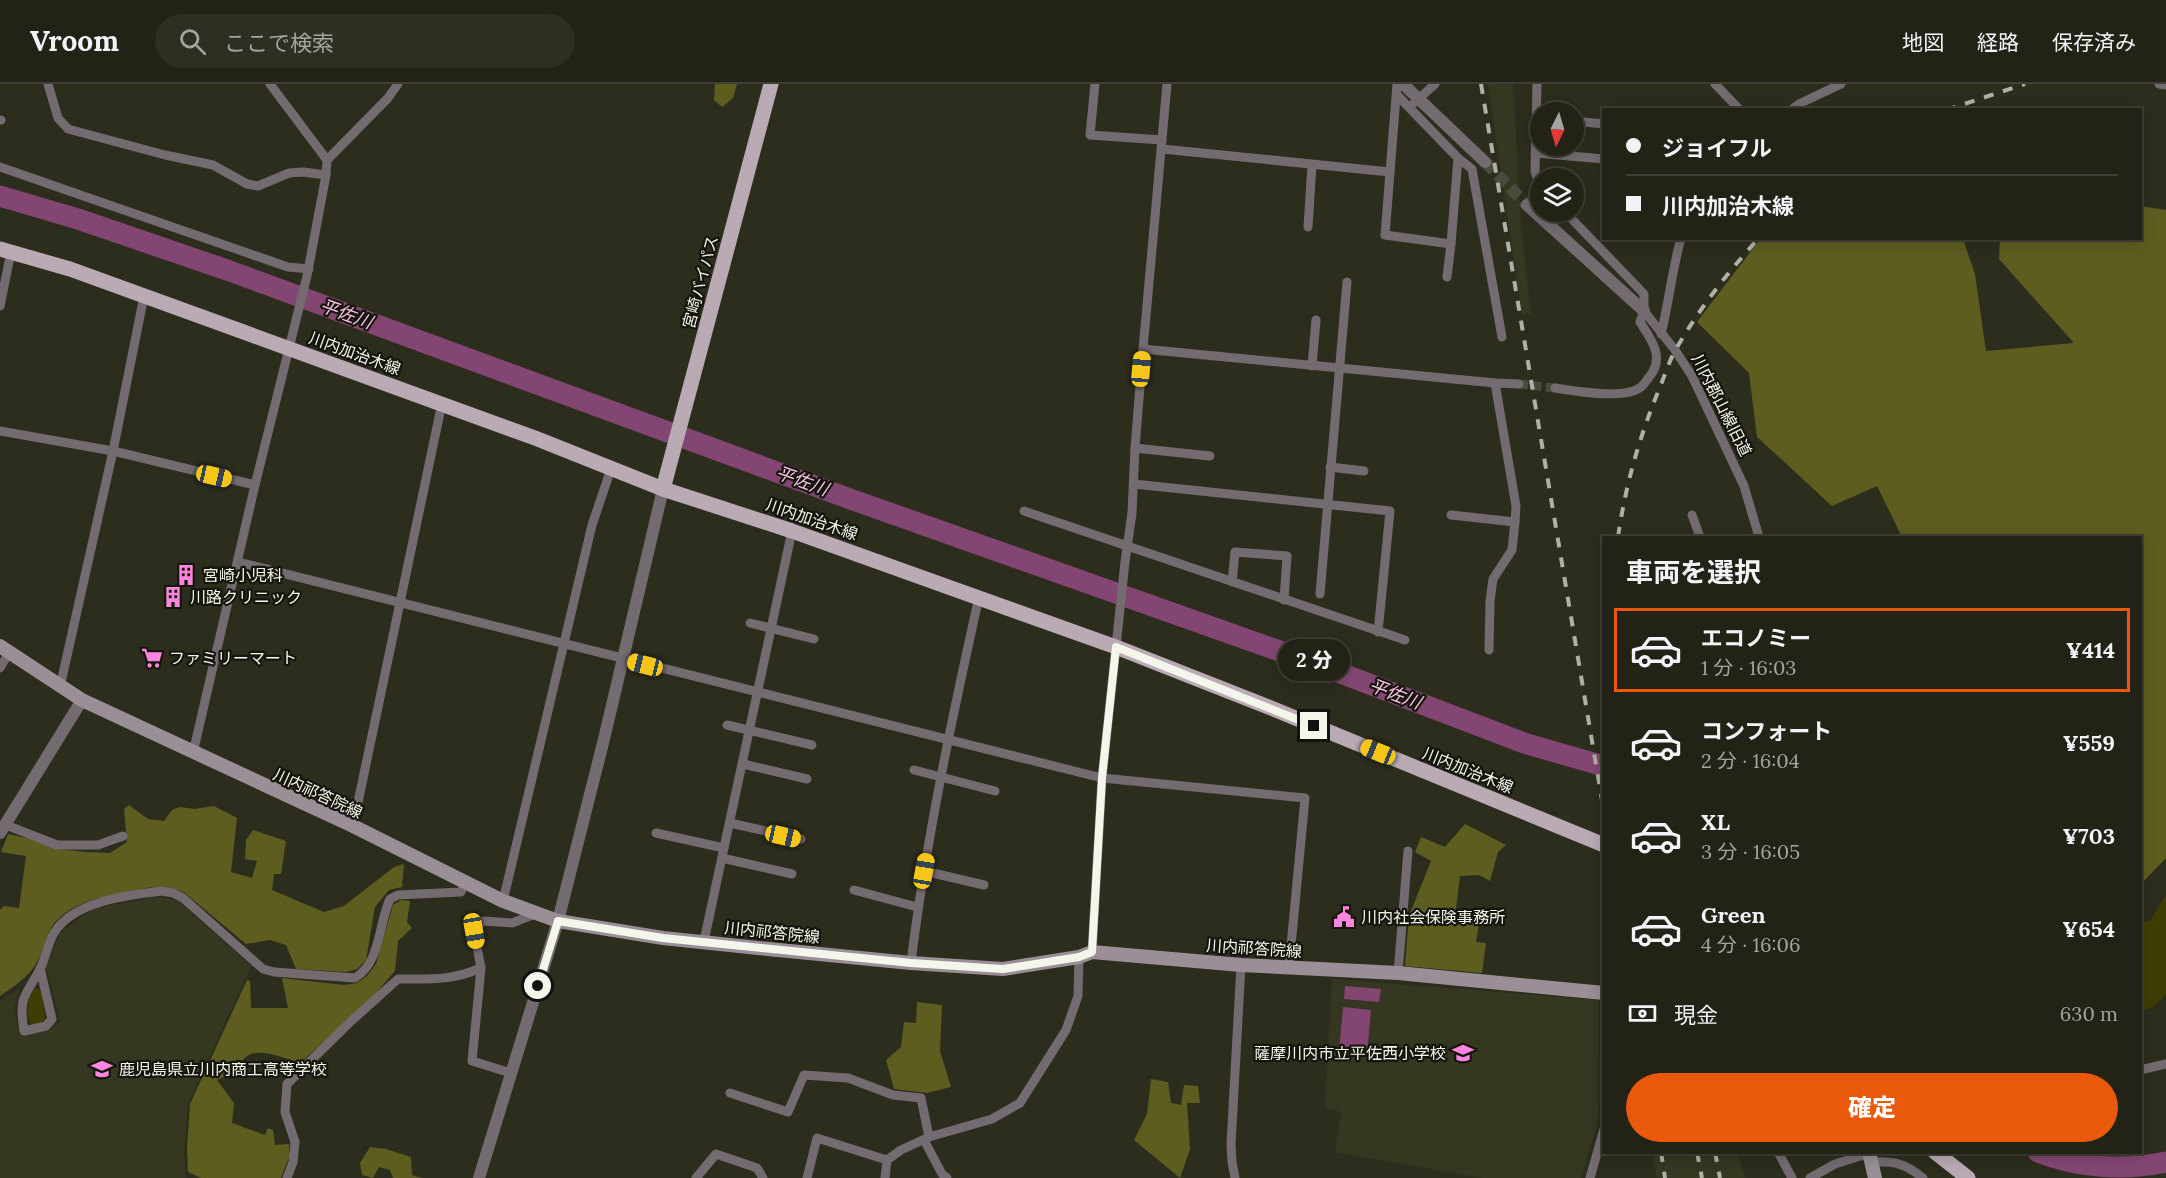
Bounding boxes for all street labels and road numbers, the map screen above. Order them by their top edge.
street label: 宮崎バイパス [678,233,722,331]
street label: 川内加治木線 [306,327,404,379]
street label: 川内郡山線旧道 [1688,351,1756,459]
street label: 川内加治木線 [763,494,861,544]
street label: 川内加治木線 [1420,743,1516,797]
street label: 川内祁答院線 [270,764,366,822]
street label: 川内祁答院線 [723,917,821,947]
street label: 川内祁答院線 [1205,935,1303,961]

